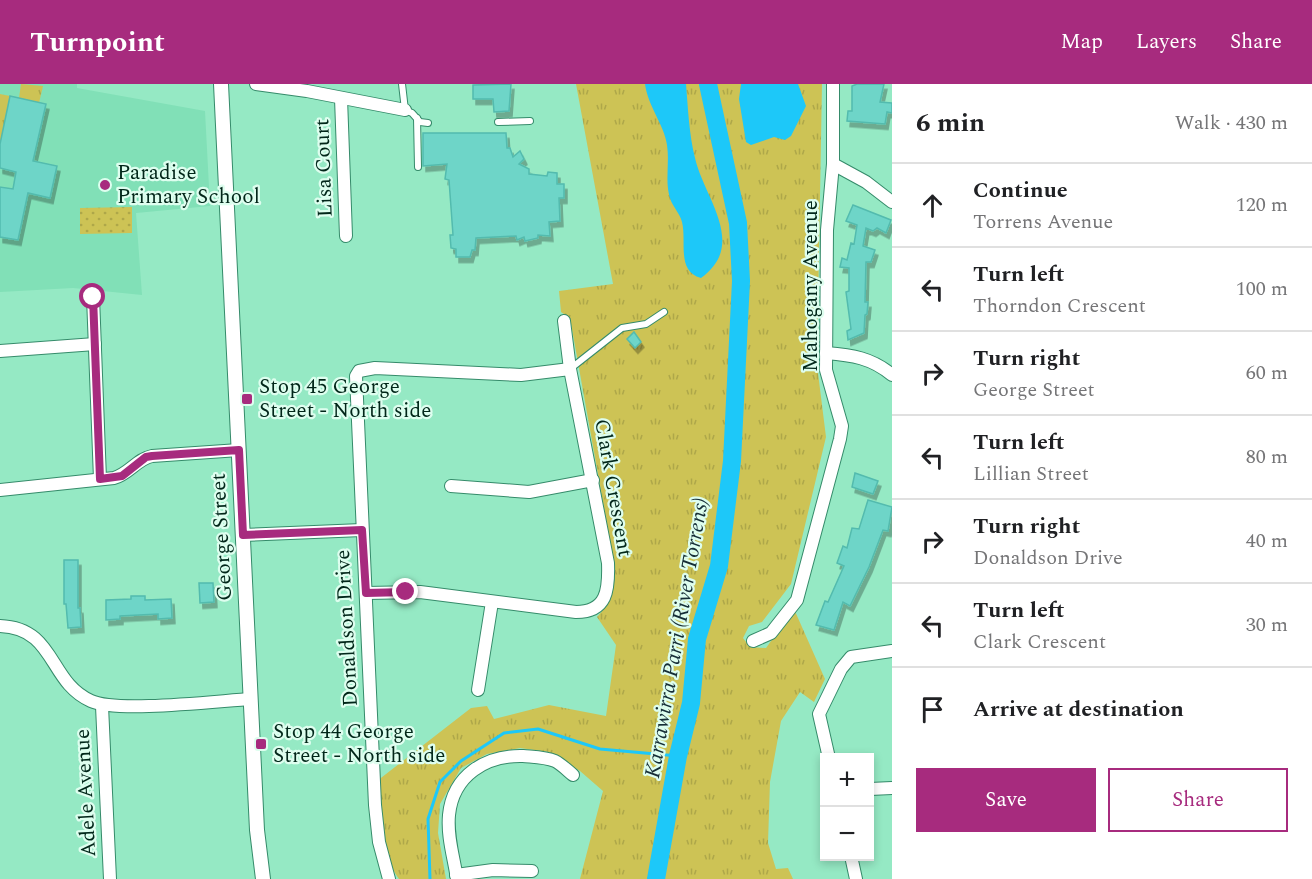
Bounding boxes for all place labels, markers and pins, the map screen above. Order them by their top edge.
place label: Paradise Primary School [117,157,260,213]
marker: Paradise Primary School [98,178,112,192]
place label: Stop 45 George Street - North side [259,371,431,427]
marker: Stop 45 George Street - North side [240,392,254,406]
place label: Stop 44 George Street - North side [273,716,445,772]
marker: Stop 44 George Street - North side [254,737,268,751]

